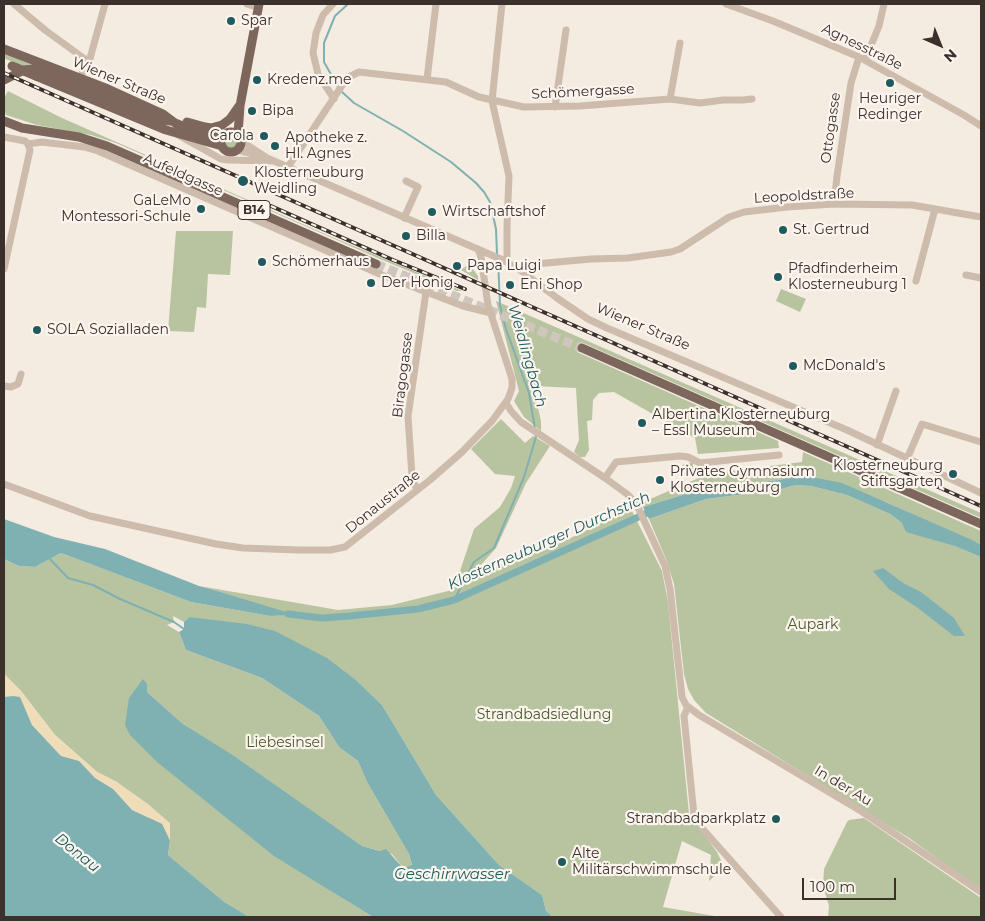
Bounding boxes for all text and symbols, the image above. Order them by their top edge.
place label: Spar [241,13,273,29]
marker: Spar [225,15,237,27]
street label: Agnesstraße [819,20,905,74]
north arrow [915,20,965,70]
text: N [940,45,961,66]
street label: Wiener Straße [70,54,168,108]
place label: Kredenz.me [267,72,352,88]
marker: Kredenz.me [251,74,263,86]
marker: Heuriger Redinger [884,77,896,89]
street label: Schömergasse [531,81,635,103]
street label: Ottogasse [818,91,844,165]
place label: Heuriger Redinger [858,91,922,124]
place label: Bipa [262,103,294,119]
marker: Bipa [246,105,258,117]
place label: Carola [210,128,254,144]
marker: Carola [258,130,270,142]
place label: Apotheke z. Hl. Agnes [285,130,367,162]
marker: Apotheke z. Hl. Agnes [269,140,281,152]
street label: Aufeldgasse [140,150,226,200]
place label: Klosterneuburg Weidling [254,165,364,198]
marker: Klosterneuburg Weidling [236,174,250,188]
street label: Leopoldstraße [753,185,855,207]
place label: GaLeMo Montessori-Schule [61,193,191,226]
road number: B14 [238,200,270,220]
marker: GaLeMo Montessori-Schule [195,203,207,215]
place label: Wirtschaftshof [442,204,545,220]
marker: Wirtschaftshof [426,206,438,218]
place label: St. Gertrud [793,222,869,238]
marker: St. Gertrud [777,224,789,236]
place label: Billa [416,228,446,244]
marker: Billa [400,230,412,242]
place label: Schömerhaus [272,254,369,270]
marker: Schömerhaus [256,256,268,268]
place label: Papa Luigi [467,258,541,274]
marker: Papa Luigi [451,260,463,272]
place label: Pfadfinderheim Klosterneuburg 1 [788,261,907,294]
marker: Pfadfinderheim Klosterneuburg 1 [772,271,784,283]
place label: Der Honig [381,275,453,291]
marker: Der Honig [365,277,377,289]
place label: Eni Shop [520,277,583,293]
marker: Eni Shop [504,279,516,291]
street label: Wiener Straße [594,300,692,354]
water label: Weidlingbach [504,303,550,409]
place label: SOLA Sozialladen [47,322,169,338]
marker: SOLA Sozialladen [31,324,43,336]
street label: Biragogasse [389,331,417,419]
place label: McDonald's [803,358,885,374]
marker: McDonald's [787,360,799,372]
place label: Albertina Klosterneuburg – Essl Museum [652,407,830,440]
marker: Albertina Klosterneuburg – Essl Museum [636,417,648,429]
place label: Klosterneuburg Stiftsgarten [833,458,943,491]
place label: Privates Gymnasium Klosterneuburg [670,464,815,497]
street label: Donaustraße [342,467,424,537]
marker: Klosterneuburg Stiftsgarten [947,468,959,480]
marker: Privates Gymnasium Klosterneuburg [654,474,666,486]
water label: Klosterneuburger Durchstich [445,488,653,594]
park label: Aupark [788,617,838,633]
park label: Strandbadsiedlung [477,707,611,723]
park label: Liebesinsel [246,735,324,751]
street label: In der Au [811,762,875,810]
place label: Strandbadparkplatz [626,811,766,827]
marker: Strandbadparkplatz [770,813,782,825]
water label: Donau [51,830,103,876]
place label: Alte Militärschwimmschule [572,846,731,879]
marker: Alte Militärschwimmschule [556,856,568,868]
water label: Geschirrwasser [394,866,510,884]
scale bar [805,868,899,900]
text: 100 m [810,877,855,896]

